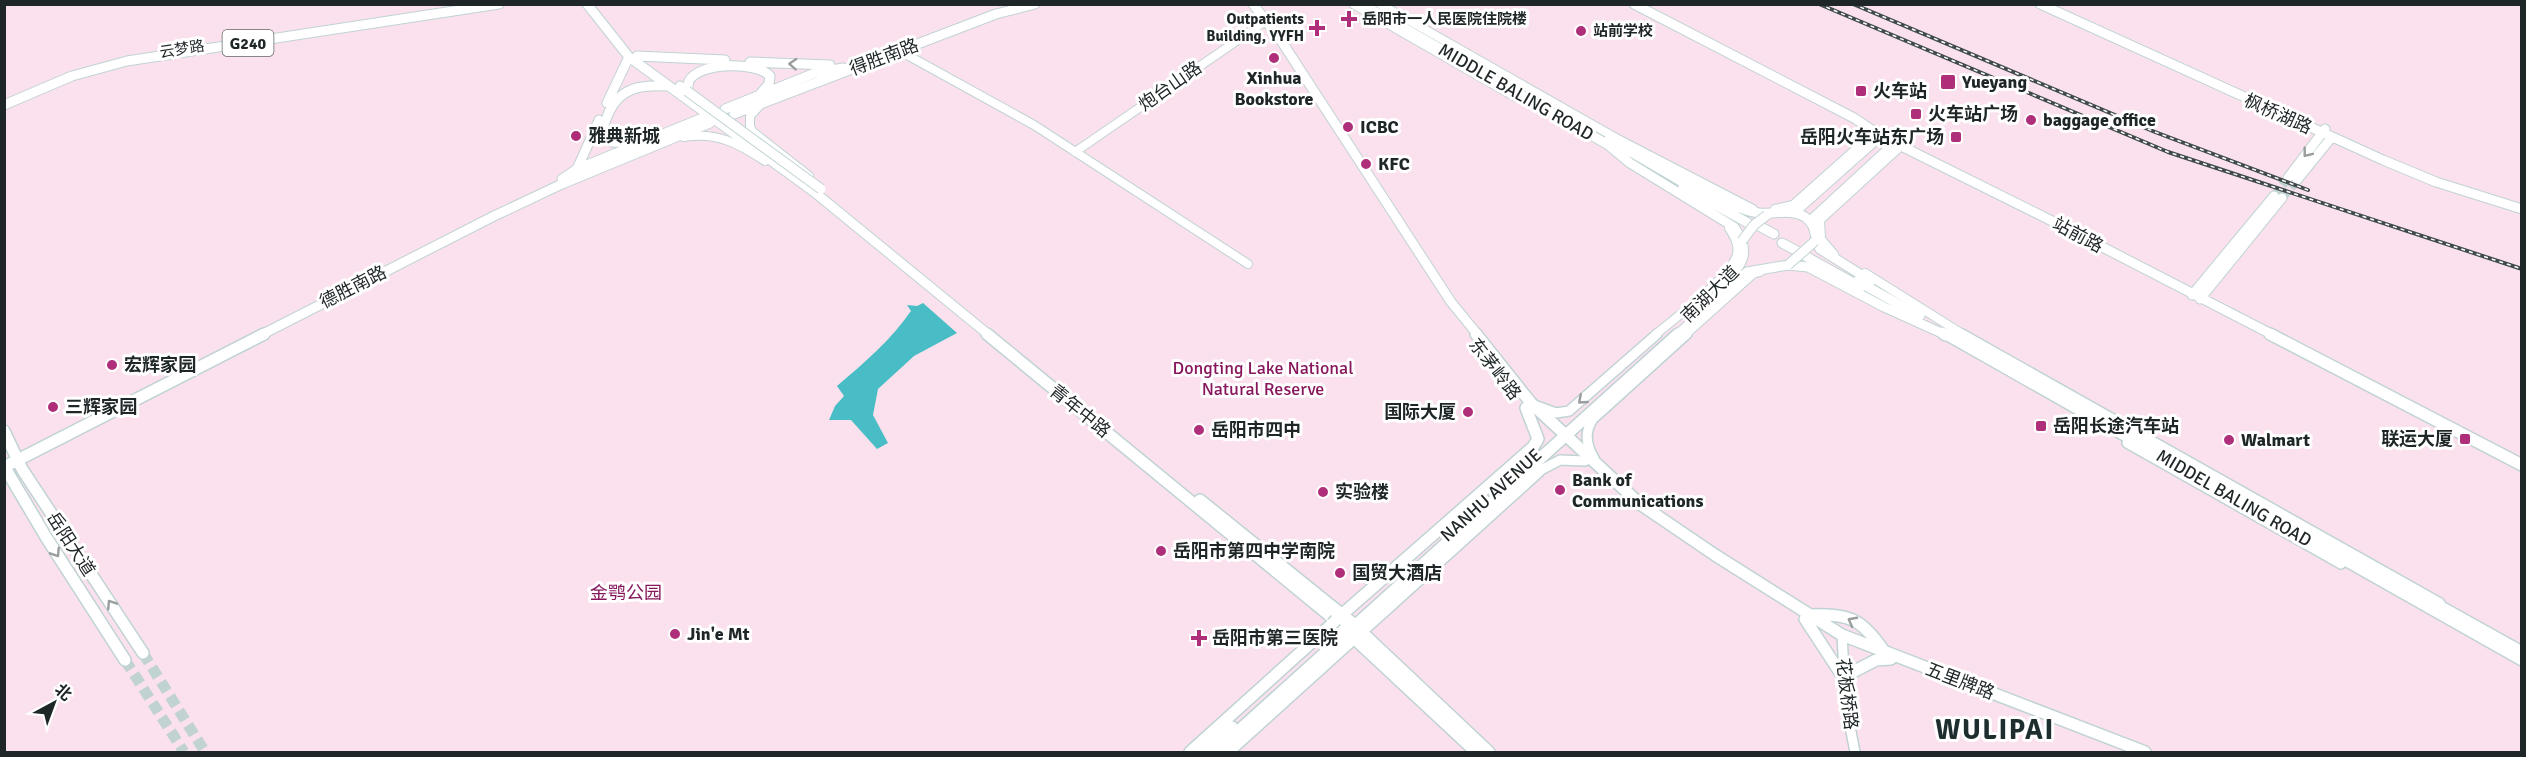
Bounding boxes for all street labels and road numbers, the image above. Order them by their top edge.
road number: G240 [222,30,274,56]
street label: 得胜南路 [846,34,922,80]
street label: 云梦路 [158,37,206,61]
street label: MIDDLE BALING ROAD [1435,39,1597,145]
street label: 炮台山路 [1134,56,1206,116]
street label: 枫桥湖路 [2241,89,2315,139]
street label: 站前路 [2049,213,2107,257]
street label: 德胜南路 [316,261,390,313]
street label: 南湖大道 [1676,261,1744,327]
street label: 东茅岭路 [1464,334,1526,404]
street label: 青年中路 [1045,380,1115,442]
street label: NANHU AVENUE [1436,444,1546,546]
street label: MIDDEL BALING ROAD [2153,445,2315,551]
street label: 岳阳大道 [42,508,100,580]
street label: 花板桥路 [1832,657,1862,731]
street label: 五里牌路 [1922,658,1998,704]

